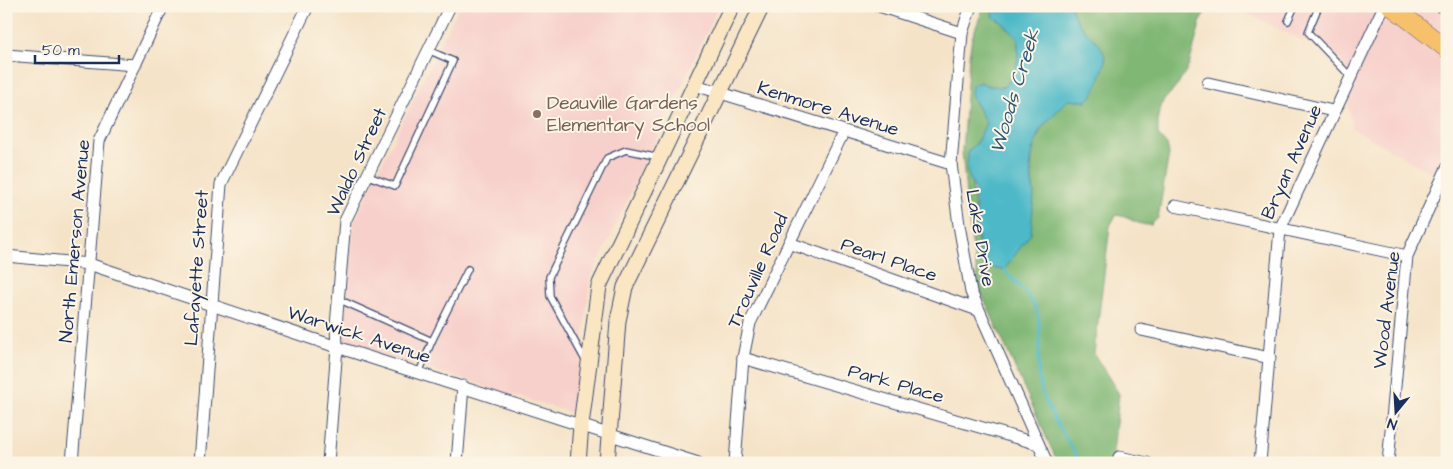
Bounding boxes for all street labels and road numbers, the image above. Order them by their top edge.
street label: Kenmore Avenue [754,75,902,143]
street label: Bryan Avenue [1255,100,1330,224]
street label: Waldo Street [320,103,394,221]
street label: North Emerson Avenue [53,138,97,344]
street label: Lake Drive [958,187,1002,289]
street label: Lafayette Street [178,189,217,347]
street label: Trouville Road [721,209,795,333]
street label: Pearl Place [837,231,941,289]
street label: Wood Avenue [1366,250,1408,370]
street label: Warwick Avenue [284,299,434,371]
street label: Park Place [845,357,947,411]

